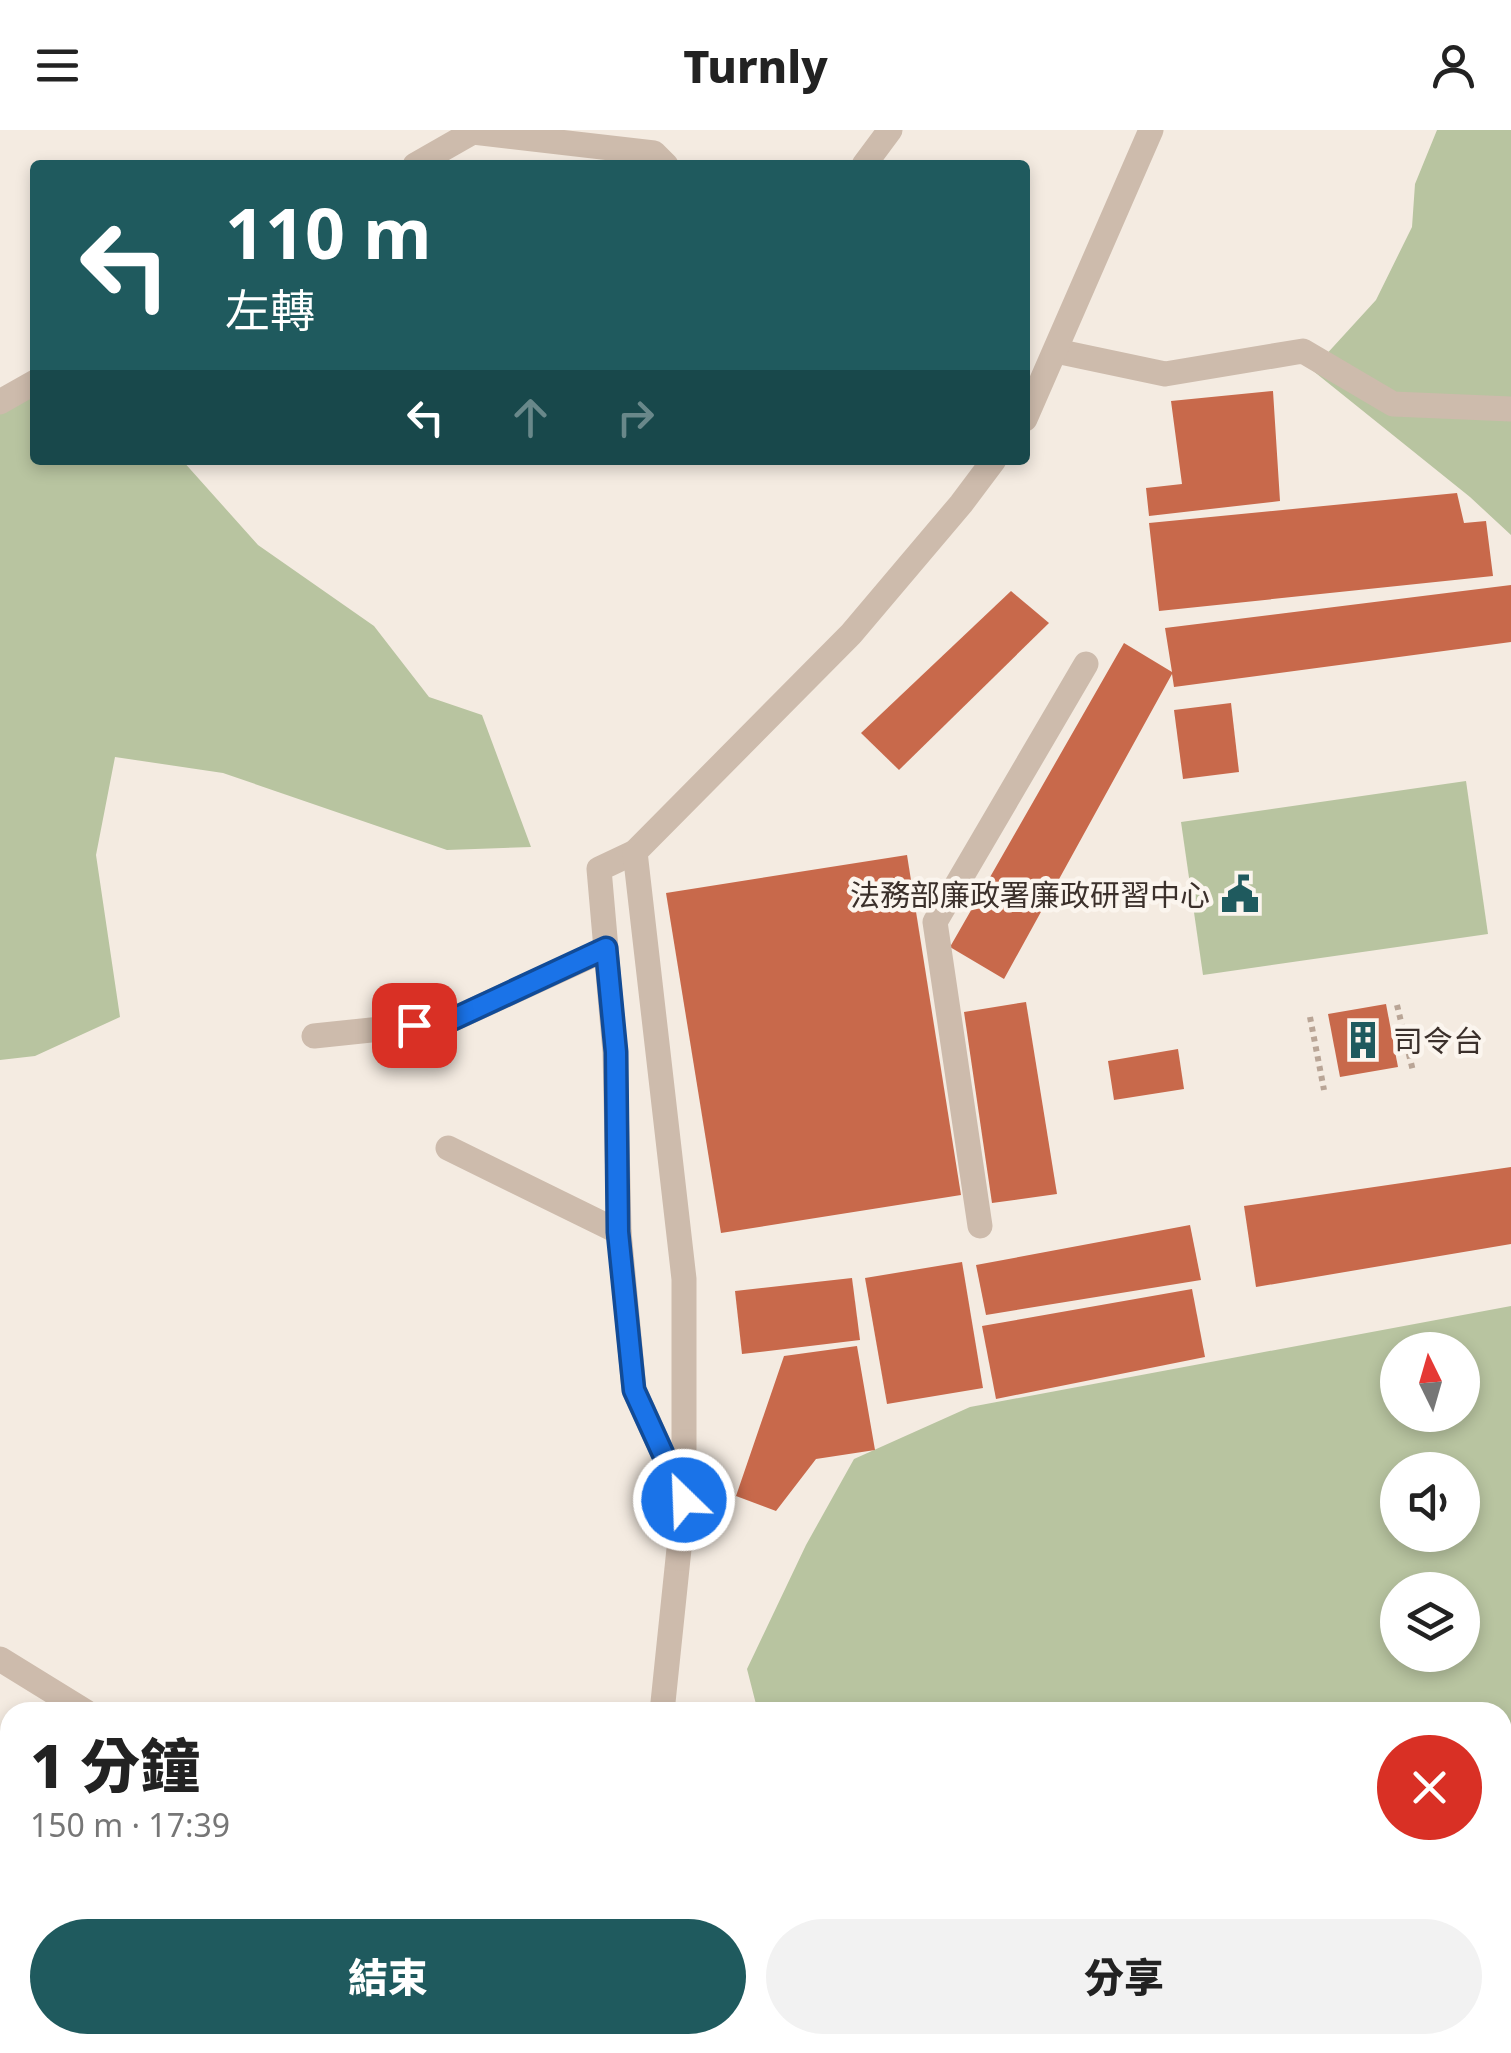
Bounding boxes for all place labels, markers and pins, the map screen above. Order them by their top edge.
public building icon: 法務部廉政署廉政研習中心 [1219,873,1261,915]
place label: 法務部廉政署廉政研習中心 [850,874,1210,915]
pin [372,983,457,1068]
building icon: 司令台 [1342,1019,1384,1061]
place label: 司令台 [1393,1020,1483,1061]

